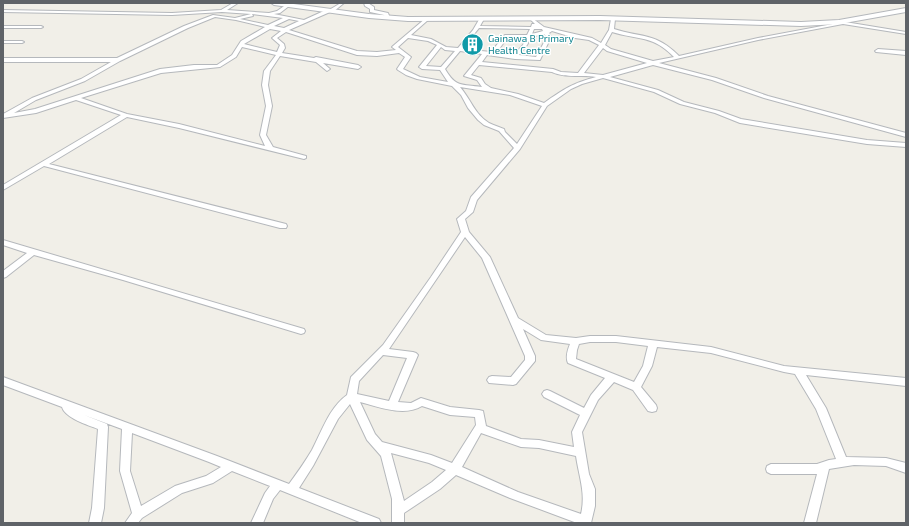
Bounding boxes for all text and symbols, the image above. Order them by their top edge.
building icon: Gainawa B Primary Health Centre [460,31,486,57]
place label: Gainawa B Primary Health Centre [488,32,575,56]

